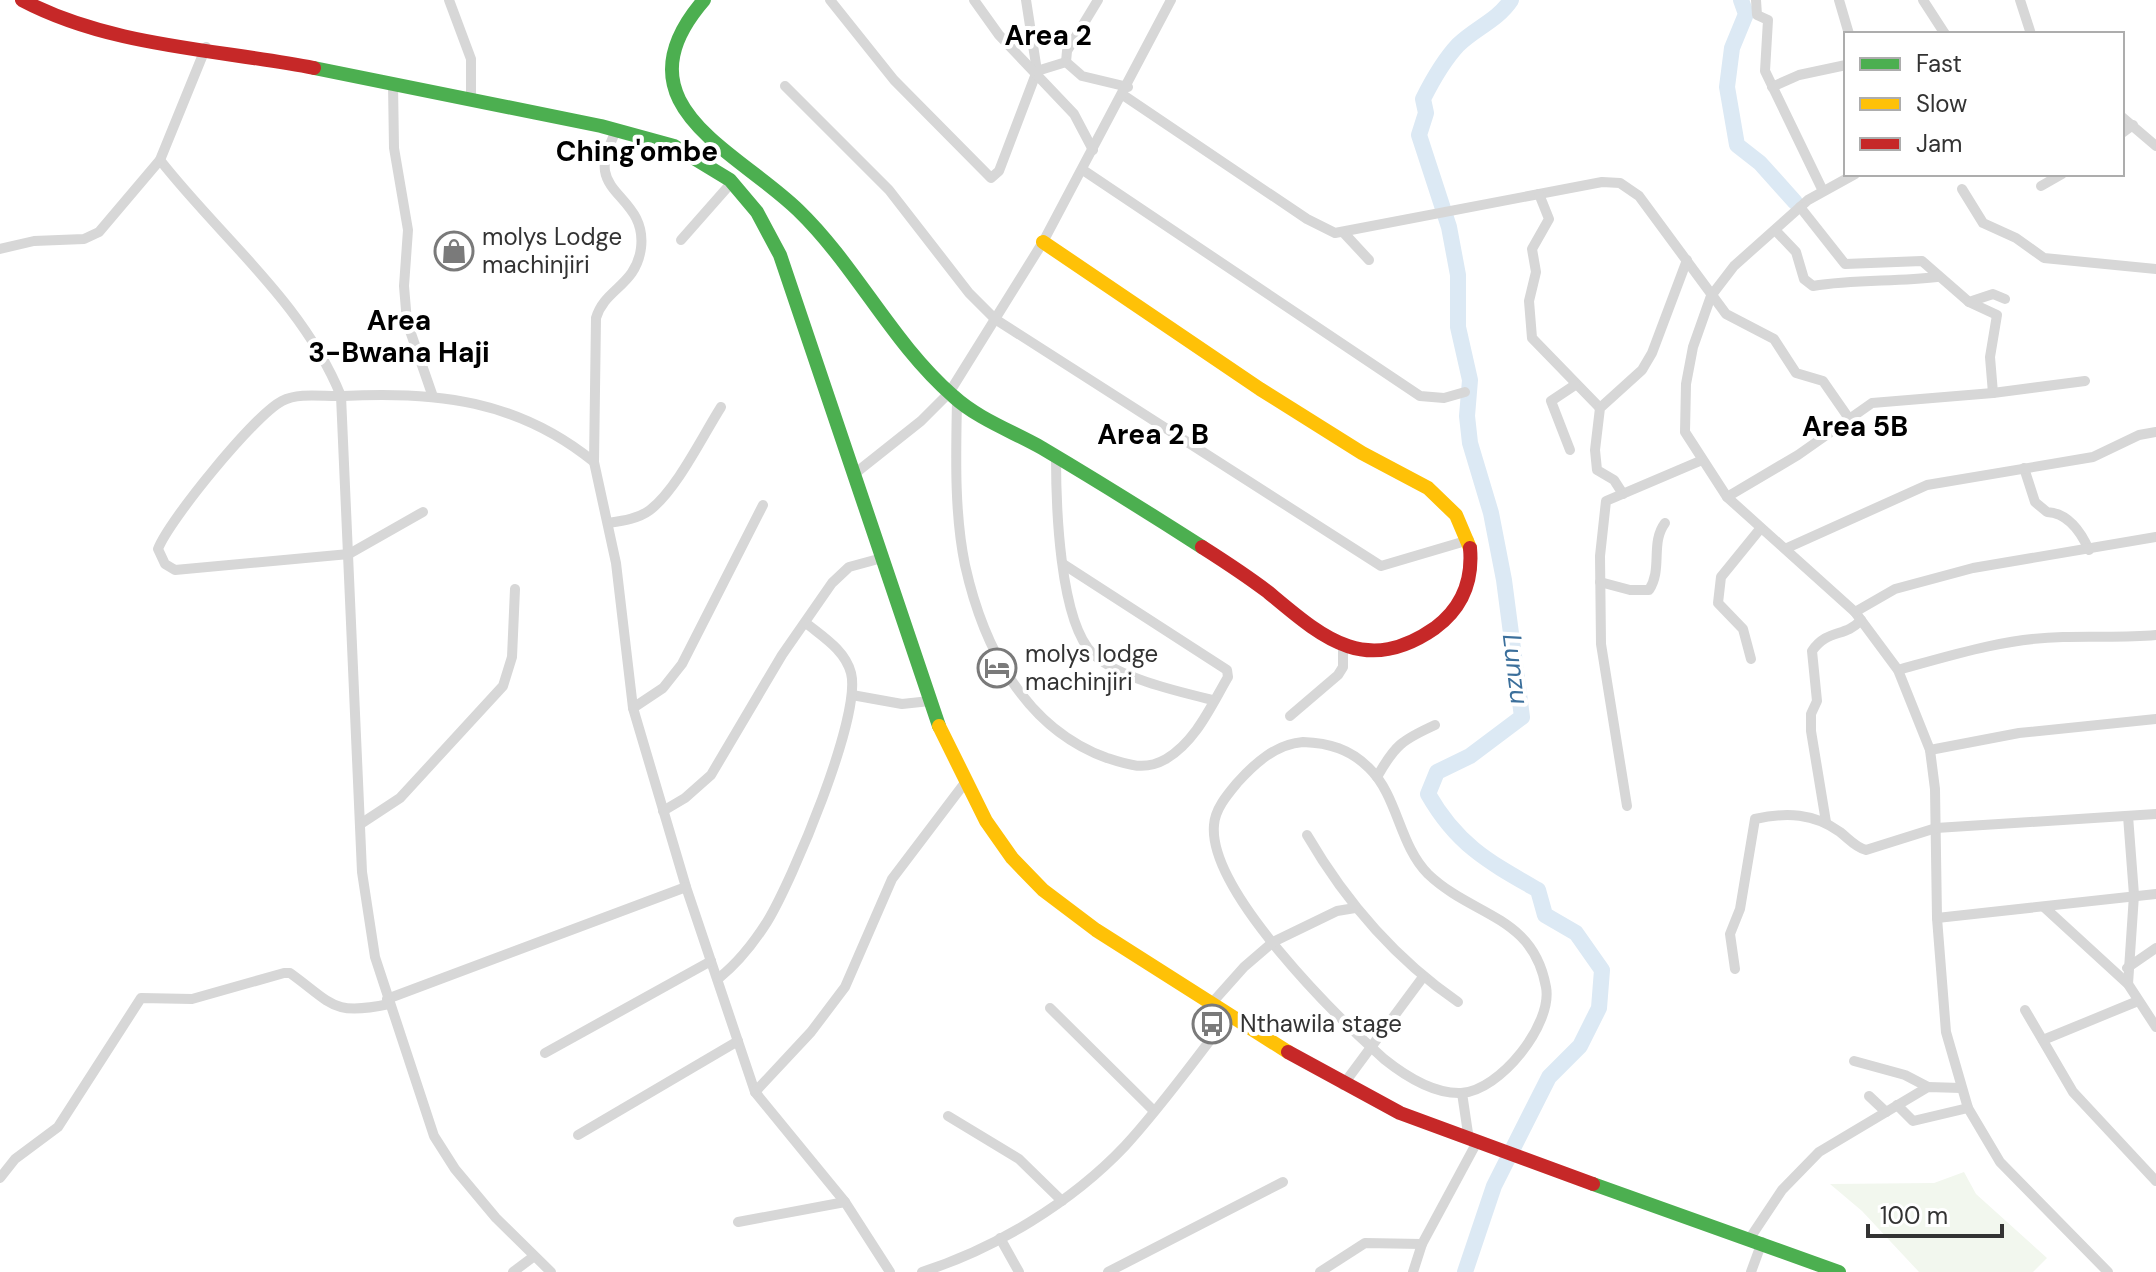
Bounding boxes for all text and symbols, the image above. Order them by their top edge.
district label: Area 2 [1004,17,1092,54]
legend [1844,32,2124,176]
text: Fast [1916,48,1962,79]
text: Slow [1916,88,1967,119]
text: Jam [1916,128,1962,159]
district label: Ching'ombe [556,133,718,170]
place label: molys Lodge machinjiri [482,221,622,280]
shop icon: molys Lodge machinjiri [433,230,475,272]
district label: Area 3-Bwana Haji [308,302,490,371]
district label: Area 5B [1802,408,1908,445]
district label: Area 2 B [1097,416,1209,453]
water label: Lunzu [1495,632,1537,706]
place label: molys lodge machinjiri [1025,638,1158,697]
hotel icon: molys lodge machinjiri [976,647,1018,689]
bus stop icon: Nthawila stage [1191,1003,1233,1045]
place label: Nthawila stage [1240,1008,1402,1039]
scale bar [1868,1188,2002,1238]
text: 100 m [1880,1200,1948,1231]

